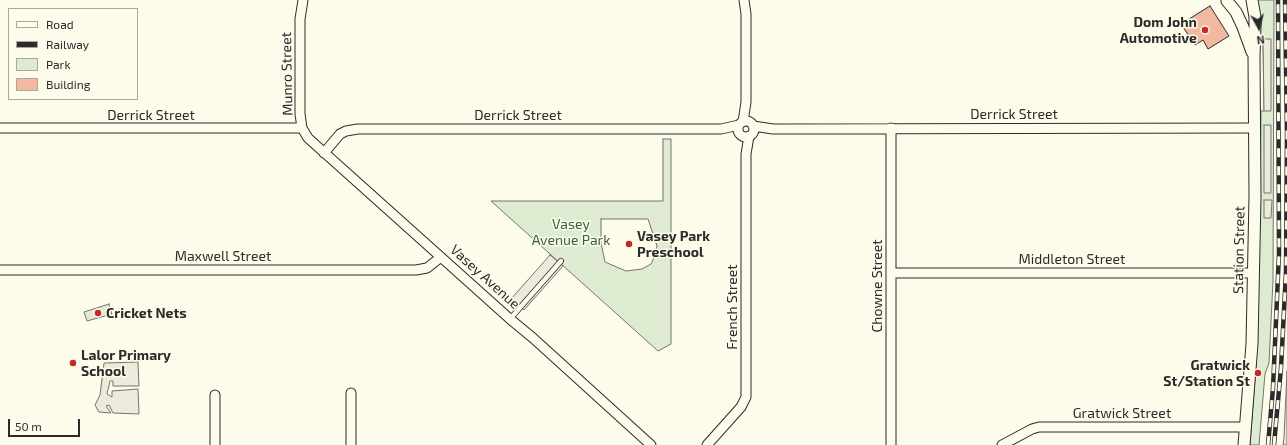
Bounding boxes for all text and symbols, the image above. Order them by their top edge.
legend [8,8,138,100]
north arrow [1239,8,1279,48]
place label: Dom John Automotive [1120,14,1197,46]
text: Road [46,17,74,31]
marker: Dom John Automotive [1200,25,1210,35]
street label: Munro Street [278,32,296,116]
text: N [1256,33,1266,47]
text: Railway [46,37,89,51]
text: Park [46,57,71,71]
text: Building [46,77,90,91]
street label: Derrick Street [970,106,1058,122]
street label: Derrick Street [107,107,195,123]
street label: Derrick Street [474,107,562,123]
street label: Station Street [1230,206,1248,294]
park label: Vasey Avenue Park [532,216,610,248]
place label: Vasey Park Preschool [637,228,710,260]
marker: Vasey Park Preschool [624,239,634,249]
street label: Chowne Street [869,239,885,333]
street label: Vasey Avenue [447,241,523,313]
street label: Maxwell Street [175,248,271,264]
street label: Middleton Street [1019,251,1125,267]
street label: French Street [724,264,740,350]
place label: Cricket Nets [106,305,187,321]
marker: Cricket Nets [93,308,103,318]
place label: Lalor Primary School [81,347,171,380]
place label: Gratwick St/Station St [1163,357,1250,390]
marker: Lalor Primary School [68,358,78,368]
marker: Gratwick St/Station St [1253,368,1263,378]
street label: Gratwick Street [1073,405,1171,421]
scale bar [10,411,82,437]
text: 50 m [15,419,42,433]

